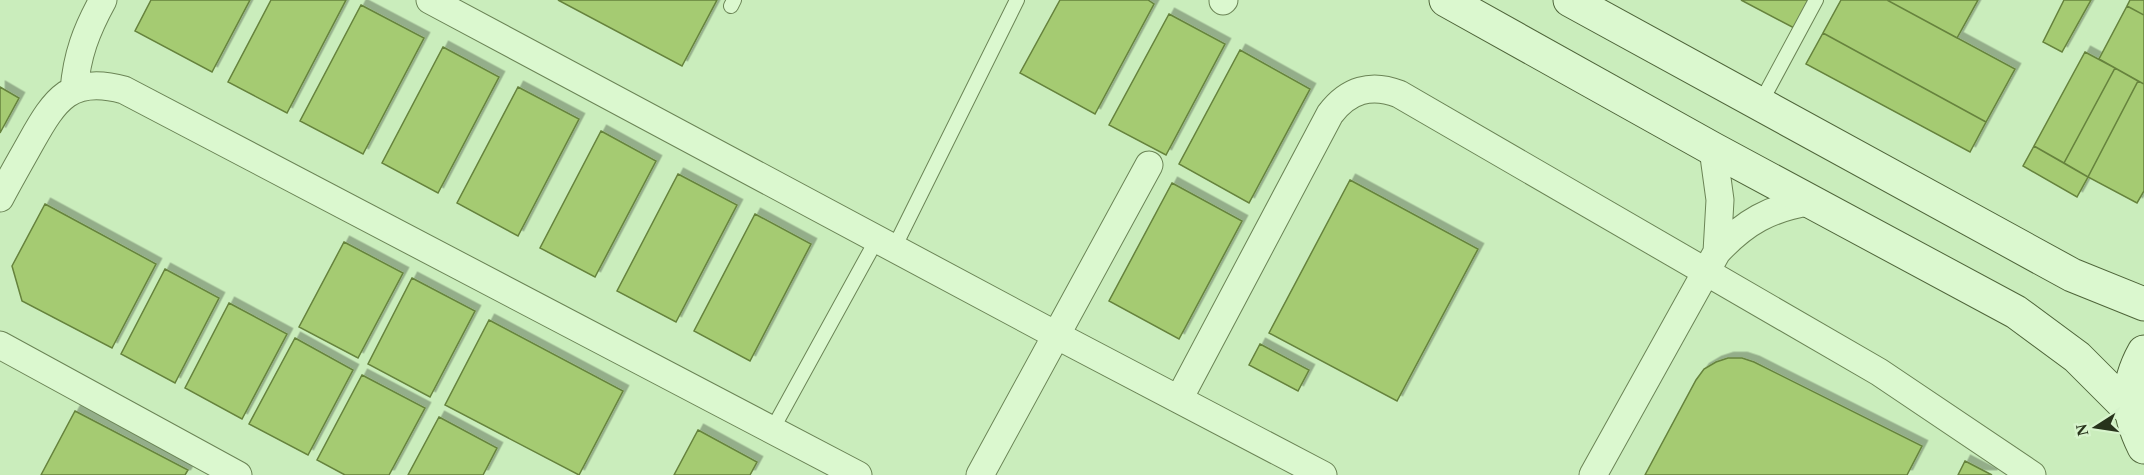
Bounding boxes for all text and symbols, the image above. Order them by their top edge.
north arrow [2066,397,2126,457]
text: N [2072,422,2091,437]

